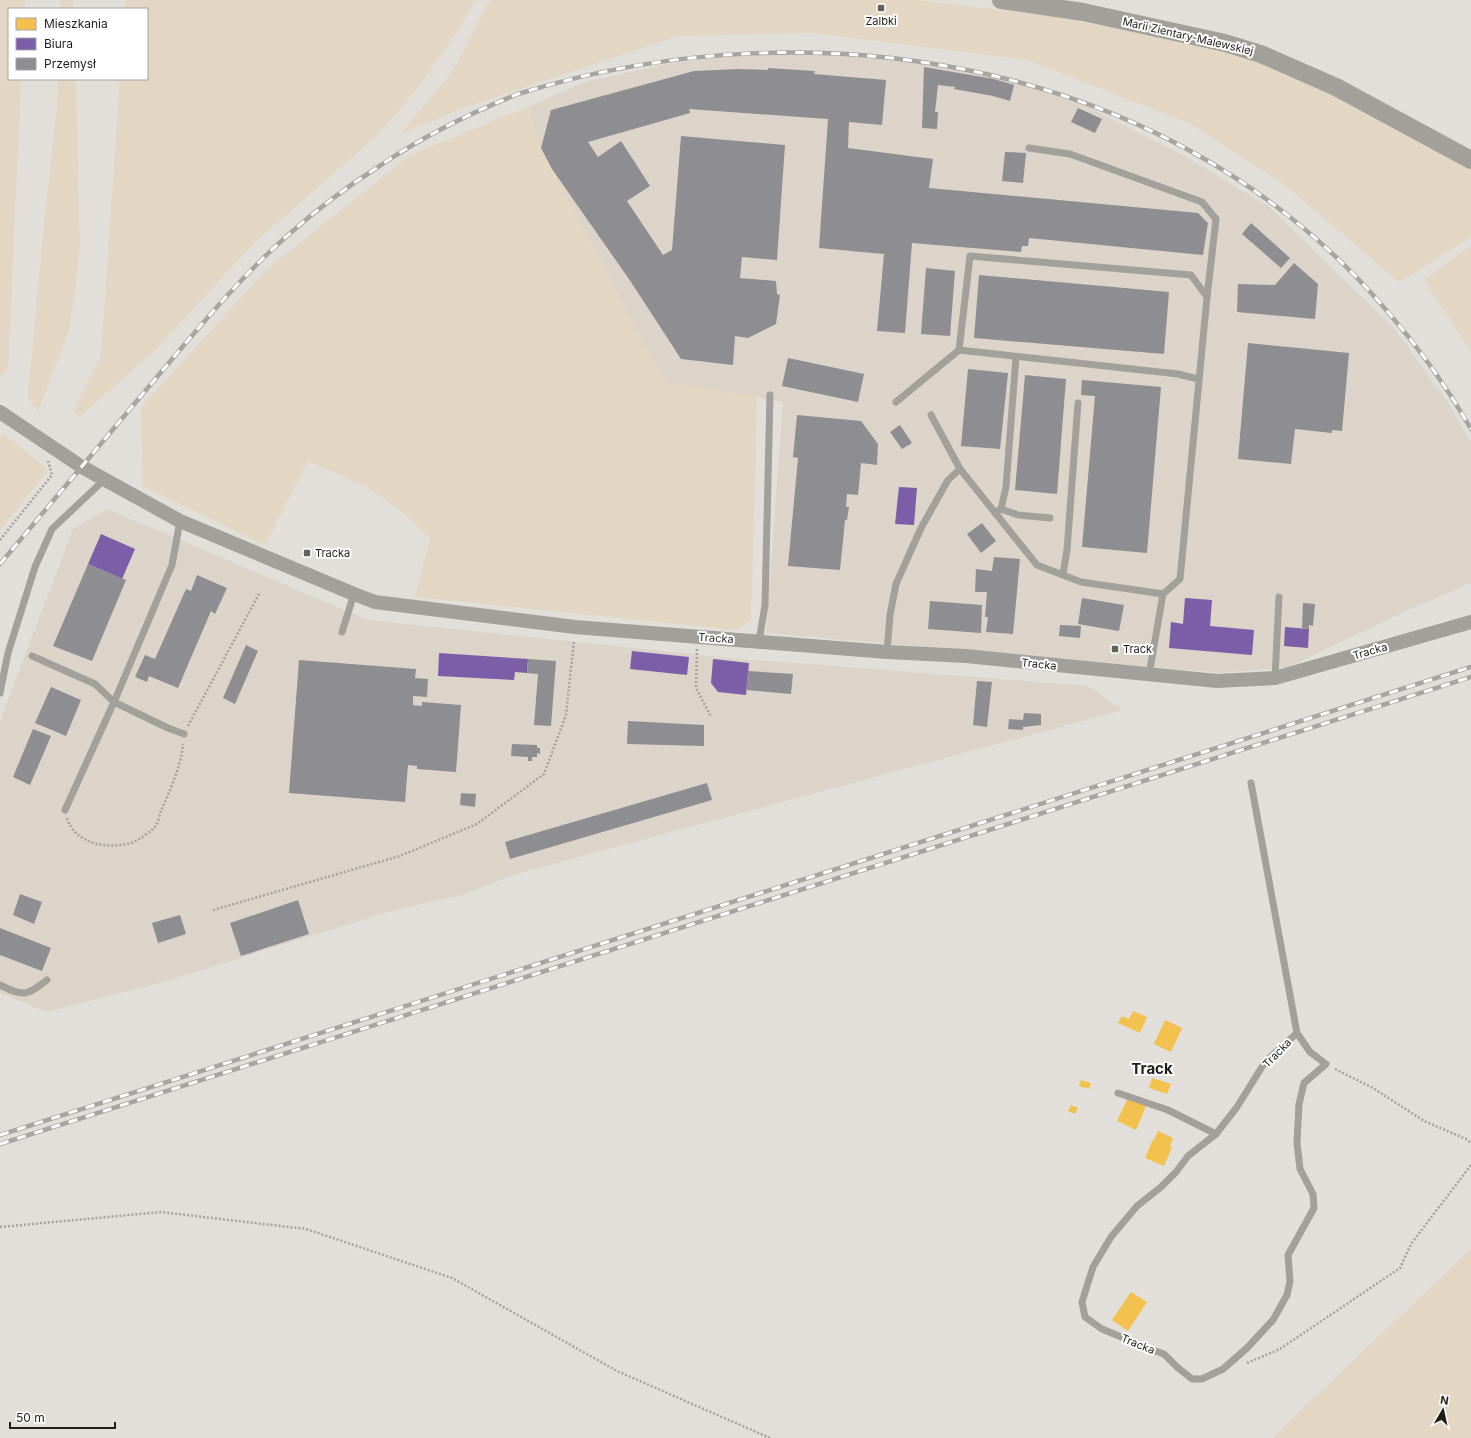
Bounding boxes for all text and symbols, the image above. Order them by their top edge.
marker: Zalbki [876,3,886,13]
legend [8,8,148,80]
place label: Zalbki [865,14,897,28]
street label: Marii Zientary-Malewskiej [1121,14,1255,58]
text: Mieszkania [44,16,108,31]
text: Biura [44,36,73,51]
text: Przemysł [44,56,96,71]
place label: Tracka [315,546,350,560]
marker: Tracka [302,548,312,558]
street label: Tracka [698,630,734,646]
street label: Tracka [1351,639,1389,663]
place label: Track [1123,642,1152,656]
marker: Track [1110,644,1120,654]
street label: Tracka [1021,655,1057,673]
street label: Tracka [1260,1035,1294,1071]
district label: Track [1131,1059,1173,1078]
street label: Tracka [1119,1331,1157,1357]
north arrow [1423,1390,1463,1430]
text: N [1439,1393,1450,1408]
scale bar [10,1404,115,1430]
text: 50 m [16,1410,45,1425]

